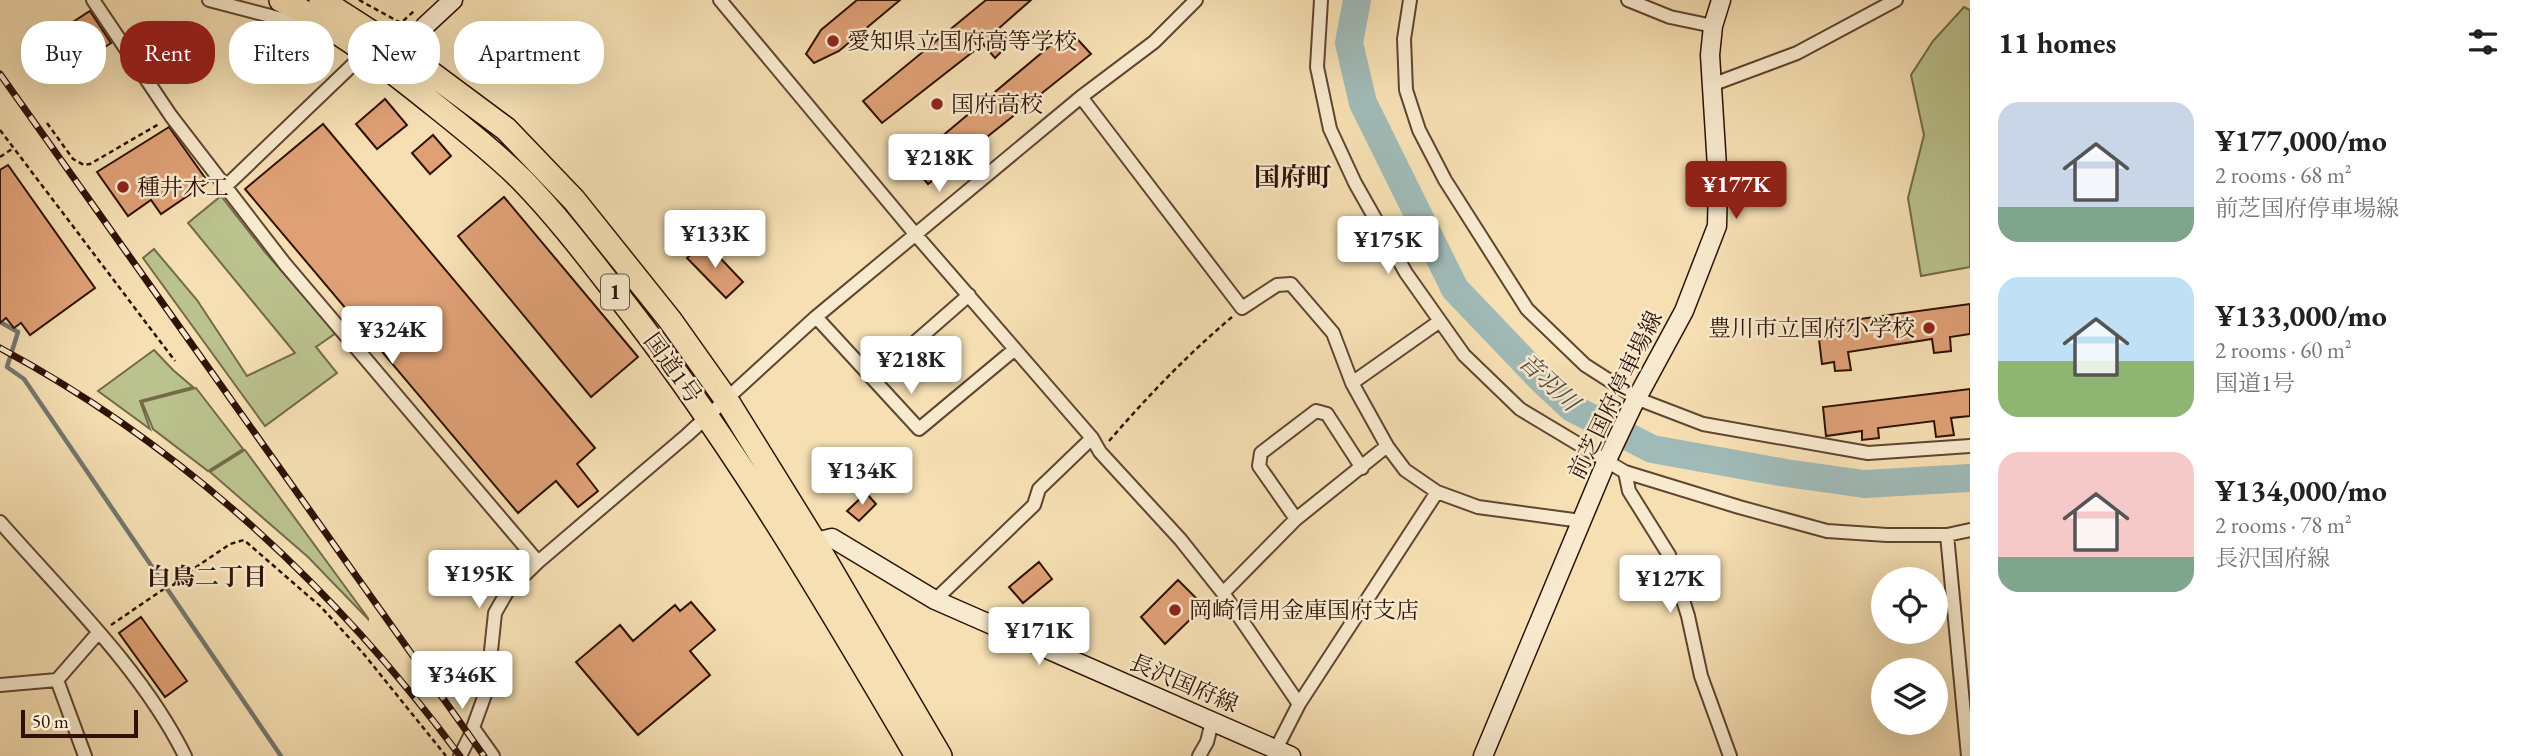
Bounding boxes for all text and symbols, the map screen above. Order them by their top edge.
chip: Buy [21,21,106,84]
chip: Rent [120,21,215,84]
chip: Filters [229,21,334,84]
chip: New [348,21,440,84]
chip: Apartment [454,21,604,84]
text: 11 homes [1998,23,2116,62]
icon: filters [2464,23,2502,61]
place label: 愛知県立国府高等学校 [847,26,1077,56]
marker: 愛知県立国府高等学校 [825,33,841,49]
place label: 国府高校 [951,89,1043,119]
marker: 国府高校 [929,96,945,112]
text: ¥177,000/mo [2215,121,2387,160]
icon: home [2054,130,2138,214]
pin: ¥218K [890,134,988,194]
text: ¥218K [904,142,974,172]
district label: 国府町 [1254,160,1332,194]
text: 2 rooms · 68 m² [2215,160,2352,190]
pin: ¥177K [1687,162,1785,221]
text: ¥177K [1701,169,1771,199]
place label: 種井木工 [137,172,229,202]
marker: 種井木工 [115,179,131,195]
text: 前芝国府停車場線 [2215,193,2399,223]
pin: ¥133K [666,210,764,270]
pin: ¥175K [1339,216,1437,276]
text: ¥133K [680,218,750,248]
text: ¥175K [1353,224,1423,254]
road number: 1 [601,274,629,310]
text: ¥133,000/mo [2215,296,2387,335]
icon: home [2054,305,2138,389]
pin: ¥324K [343,306,441,366]
street label: 前芝国府停車場線 [1561,306,1669,484]
place label: 豊川市立国府小学校 [1708,313,1915,343]
text: ¥324K [357,314,427,344]
marker: 豊川市立国府小学校 [1921,320,1937,336]
street label: 国道1号 [637,327,709,409]
text: 2 rooms · 60 m² [2215,335,2352,365]
pin: ¥218K [862,336,960,396]
text: ¥218K [876,344,946,374]
water label: 音羽川 [1512,346,1588,420]
text: 国道1号 [2215,368,2295,398]
pin: ¥134K [813,448,911,507]
text: ¥134K [827,455,897,485]
text: ¥134,000/mo [2215,471,2387,510]
icon: home [2054,480,2138,564]
text: 2 rooms · 78 m² [2215,510,2352,540]
text: 長沢国府線 [2215,543,2330,573]
pin: ¥195K [430,550,528,610]
pin: ¥127K [1621,556,1719,615]
text: ¥195K [444,558,514,588]
district label: 白鳥二丁目 [147,561,267,592]
text: ¥127K [1635,563,1705,593]
map controls [1871,567,1948,735]
button: locate [1871,567,1948,644]
place label: 岡崎信用金庫国府支店 [1189,595,1419,625]
marker: 岡崎信用金庫国府支店 [1167,602,1183,618]
pin: ¥171K [990,608,1088,667]
text: ¥171K [1004,615,1074,645]
street label: 長沢国府線 [1125,647,1243,719]
pin: ¥346K [413,652,511,711]
button: layers [1871,658,1948,735]
text: ¥346K [427,659,497,689]
scale bar [21,707,138,739]
text: 50 m [32,709,69,734]

